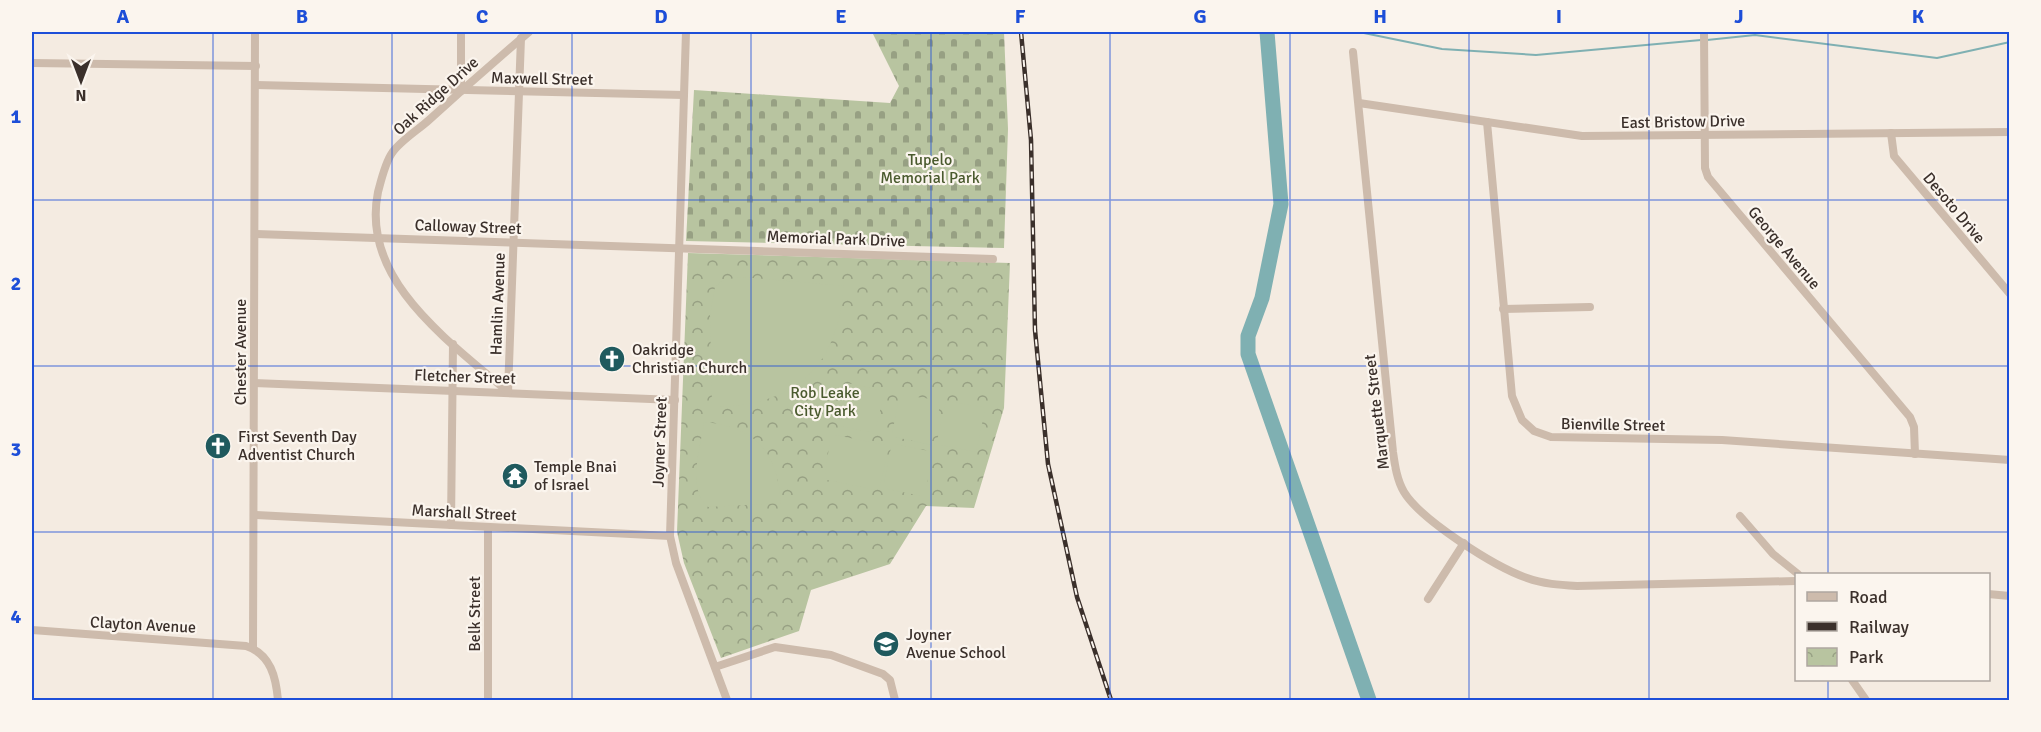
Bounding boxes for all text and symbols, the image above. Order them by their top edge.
text: A [117,4,130,29]
text: B [296,4,308,29]
text: C [476,4,488,29]
text: D [654,4,668,29]
text: E [835,4,847,29]
text: F [1015,4,1026,29]
text: G [1193,4,1207,29]
text: H [1373,4,1387,29]
text: I [1556,4,1562,29]
text: J [1734,4,1744,29]
text: K [1912,4,1925,29]
north arrow [51,51,111,111]
street label: Oak Ridge Drive [389,52,483,140]
street label: Maxwell Street [491,68,594,90]
text: N [75,85,87,105]
text: 1 [11,104,22,129]
street label: East Bristow Drive [1621,111,1745,133]
park label: Tupelo Memorial Park [880,150,980,188]
street label: Desoto Drive [1918,168,1990,248]
street label: George Avenue [1743,202,1825,294]
street label: Calloway Street [414,215,522,239]
street label: Memorial Park Drive [766,227,906,251]
street label: Hamlin Avenue [486,252,510,356]
text: 2 [11,271,21,296]
street label: Chester Avenue [231,299,251,405]
place label: Oakridge Christian Church [632,340,747,378]
church icon: Oakridge Christian Church [597,344,627,374]
street label: Marquette Street [1360,353,1394,471]
street label: Fletcher Street [414,365,517,389]
park label: Rob Leake City Park [790,383,860,421]
street label: Joyner Street [648,396,672,488]
street label: Bienville Street [1561,414,1666,436]
place label: First Seventh Day Adventist Church [238,427,357,465]
church icon: First Seventh Day Adventist Church [203,431,233,461]
text: 3 [11,437,21,462]
place label: Temple Bnai of Israel [534,457,617,495]
temple icon: Temple Bnai of Israel [500,461,530,491]
street label: Marshall Street [411,500,517,526]
legend [1795,573,1990,681]
street label: Belk Street [465,576,485,652]
text: Road [1849,586,1888,608]
text: 4 [11,604,22,629]
street label: Clayton Avenue [90,612,196,638]
text: Railway [1849,616,1910,638]
place label: Joyner Avenue School [906,625,1006,663]
school or university icon: Joyner Avenue School [871,629,901,659]
text: Park [1849,646,1884,668]

